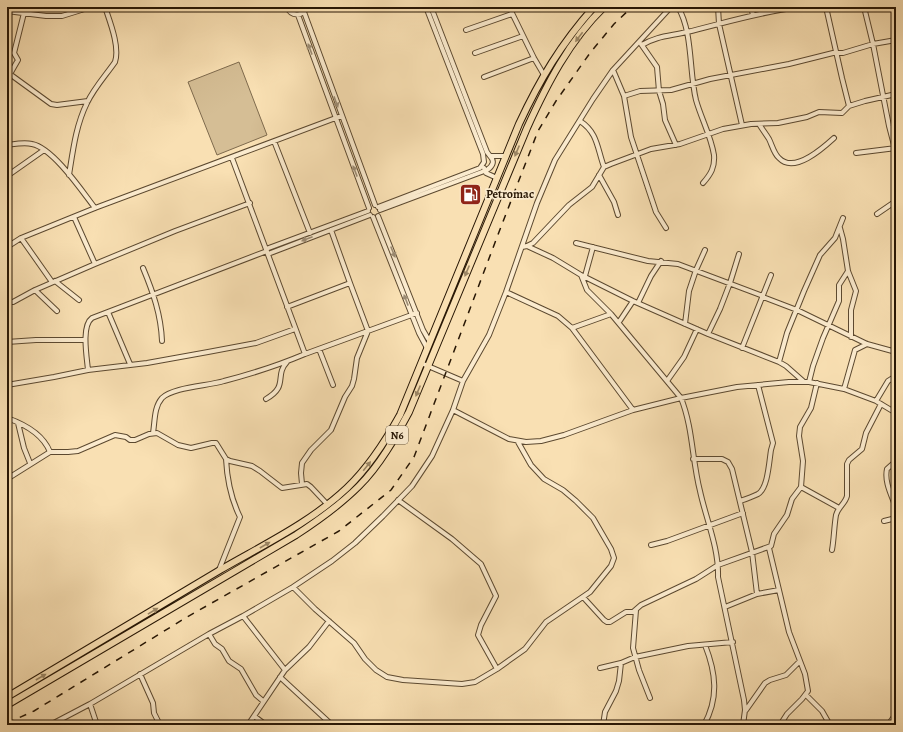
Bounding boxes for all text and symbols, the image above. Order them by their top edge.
one-way arrow [574,31,583,42]
one-way arrow [307,43,313,55]
one-way arrow [333,96,339,108]
one-way arrow [514,145,520,156]
one-way arrow [352,165,358,177]
fuel station icon: Petromac [457,181,483,207]
place label: Petromac [486,186,534,202]
one-way arrow [301,237,313,243]
one-way arrow [390,247,396,259]
one-way arrow [464,265,470,277]
one-way arrow [402,293,408,305]
one-way arrow [414,385,420,397]
road number: N6 [386,426,408,444]
one-way arrow [362,461,371,471]
one-way arrow [259,541,270,548]
one-way arrow [147,607,159,614]
one-way arrow [35,673,47,680]

